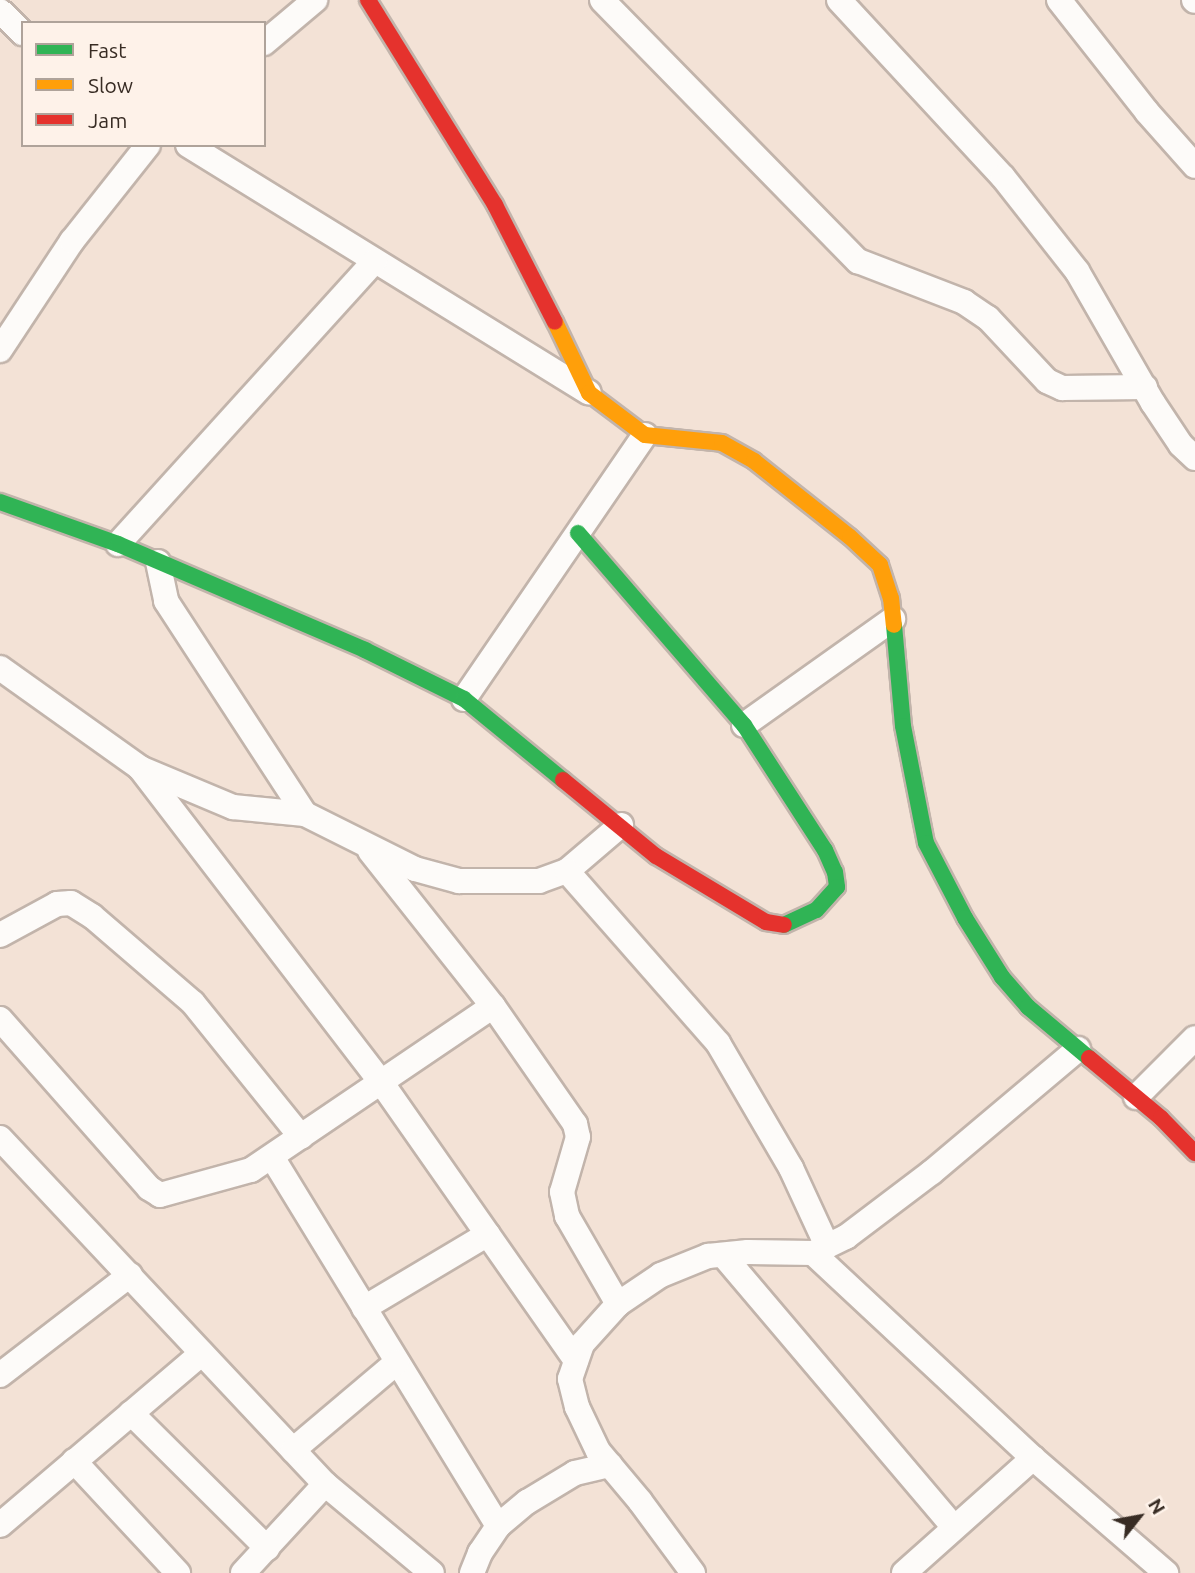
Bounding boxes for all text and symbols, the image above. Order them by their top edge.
legend [21,21,266,147]
text: Fast [88,38,126,62]
text: Slow [88,73,133,97]
text: Jam [88,108,127,132]
north arrow [1104,1482,1174,1552]
text: N [1144,1494,1170,1518]

